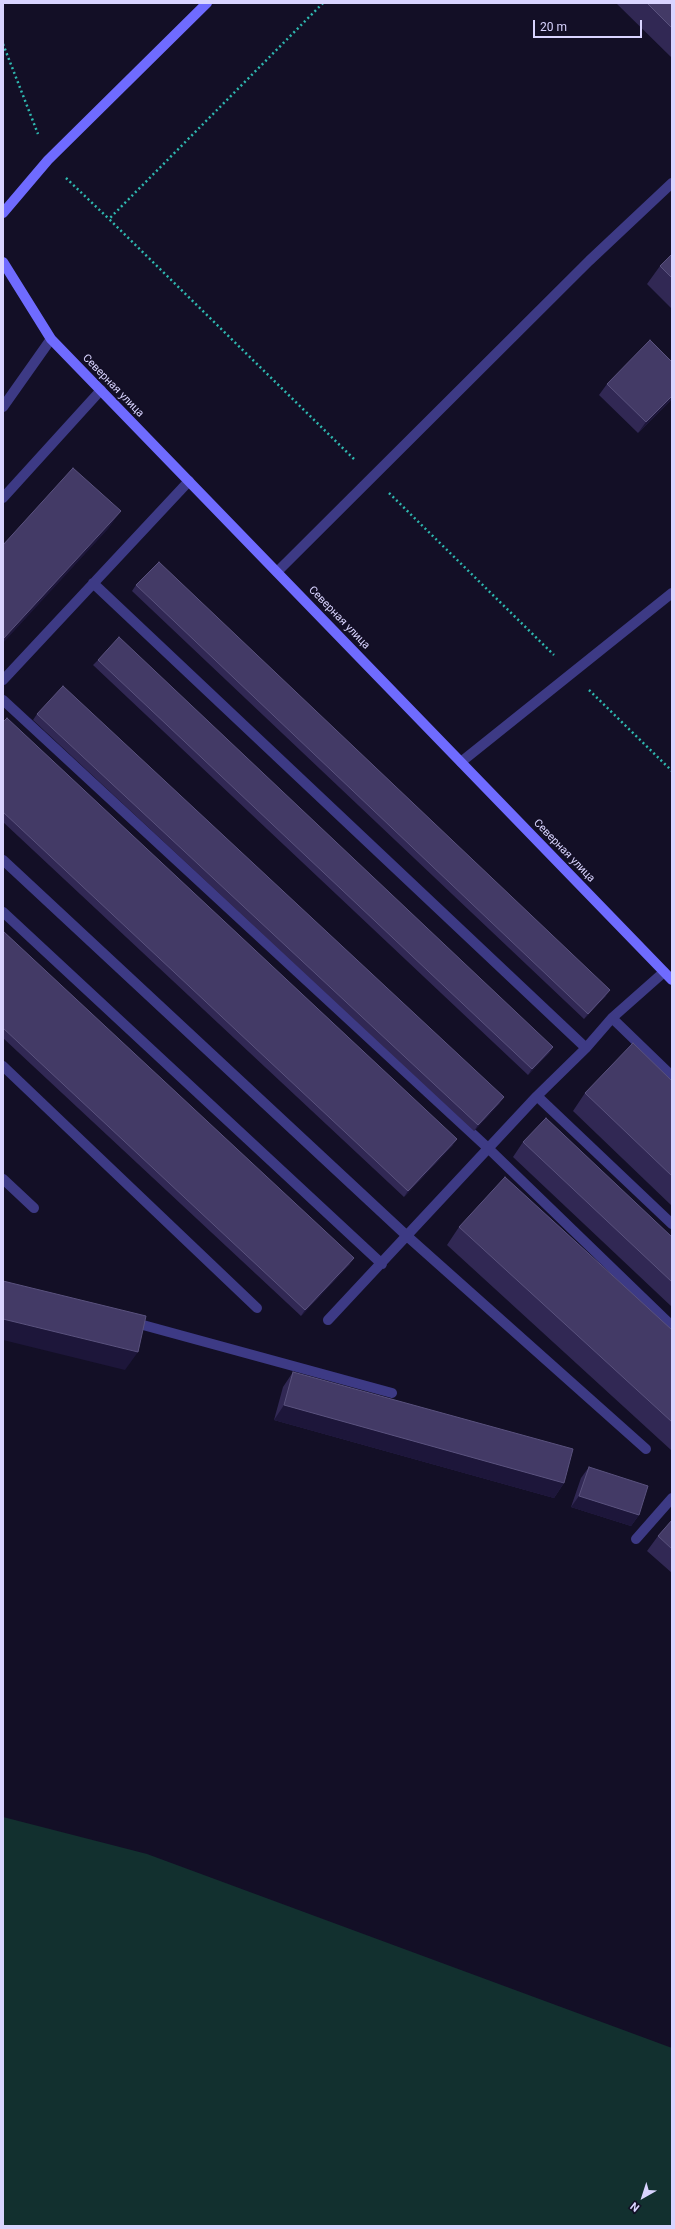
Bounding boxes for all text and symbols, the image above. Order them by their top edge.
scale bar [535,12,644,38]
text: 20 m [540,20,567,34]
street label: Северная улица [80,352,146,420]
street label: Северная улица [306,584,372,652]
street label: Северная улица [531,817,597,885]
north arrow [623,2177,663,2217]
text: N [628,2199,642,2214]

